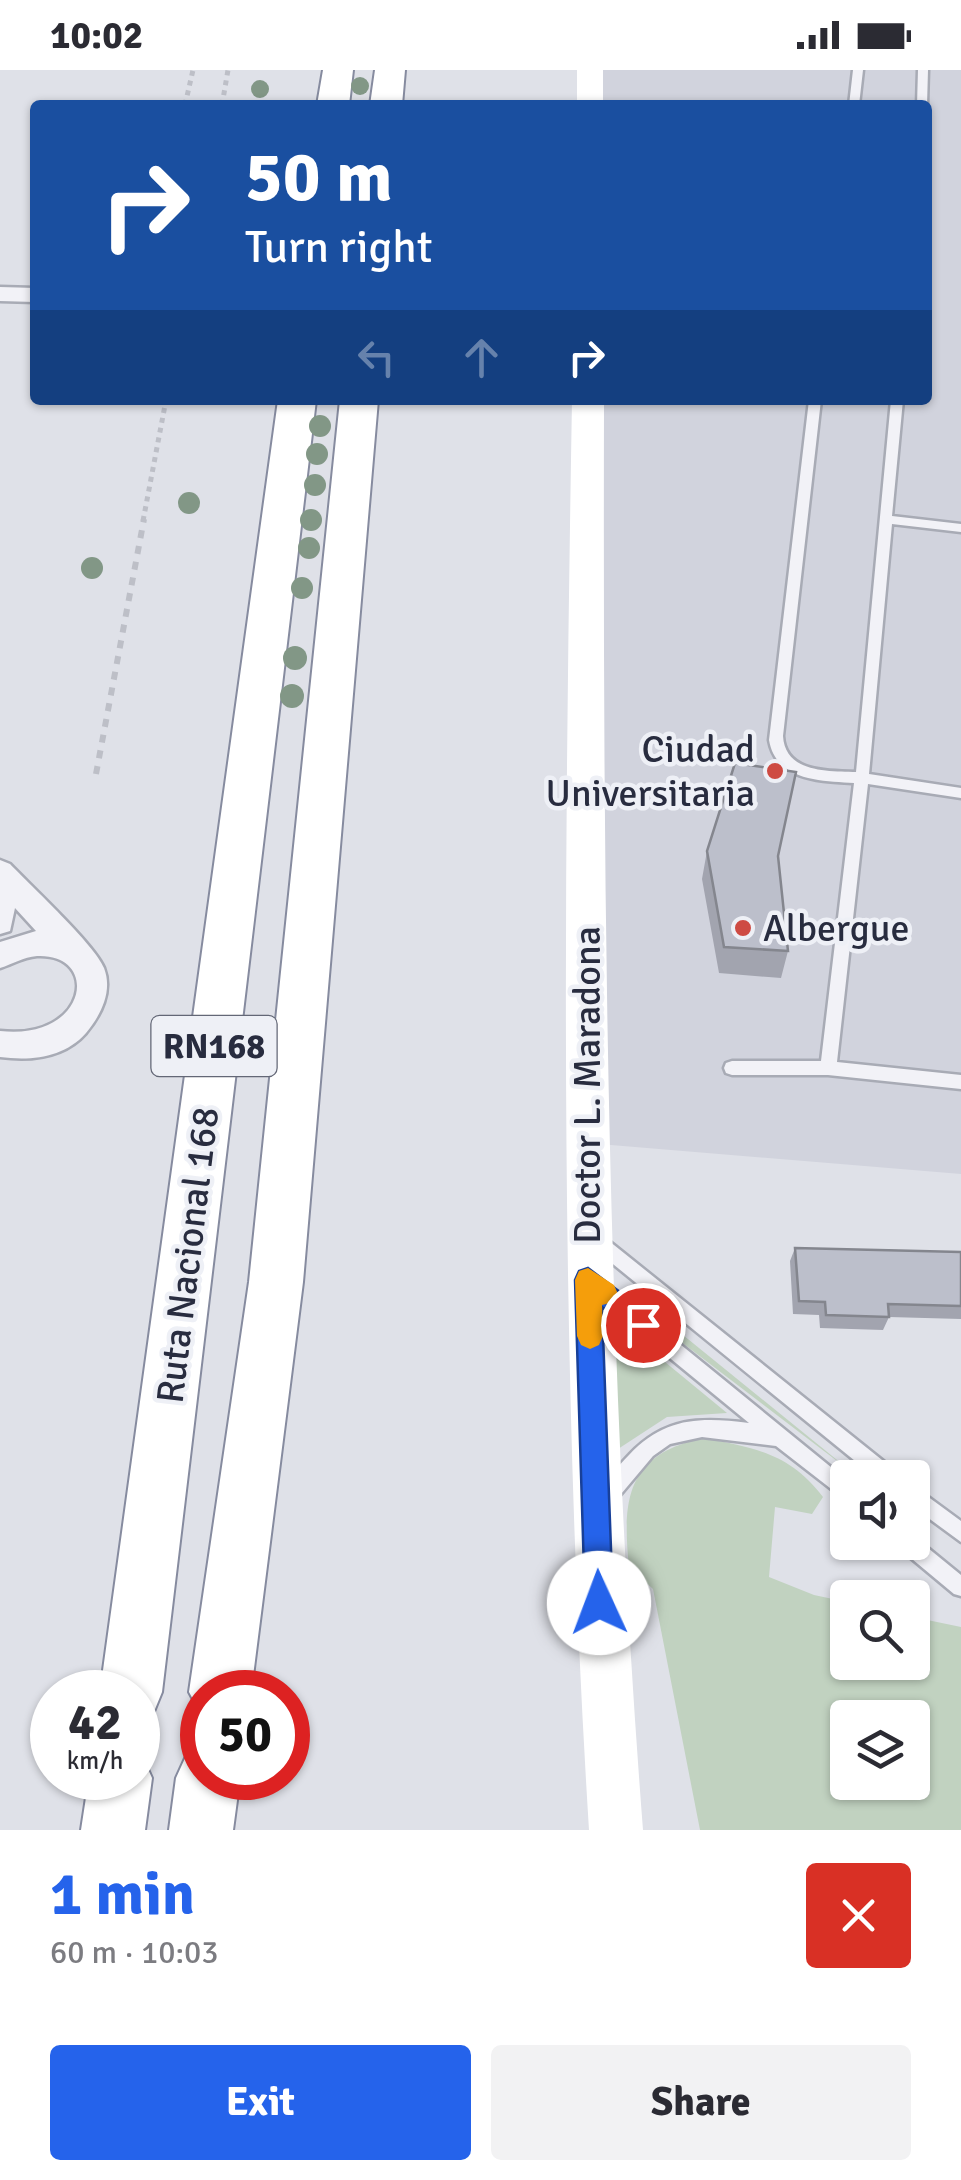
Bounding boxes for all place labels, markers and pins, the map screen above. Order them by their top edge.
place label: Ciudad Universitaria [546,726,755,817]
marker: Ciudad Universitaria [764,760,786,782]
place label: Albergue [763,905,909,952]
marker: Albergue [732,917,754,939]
pin [601,1283,686,1368]

